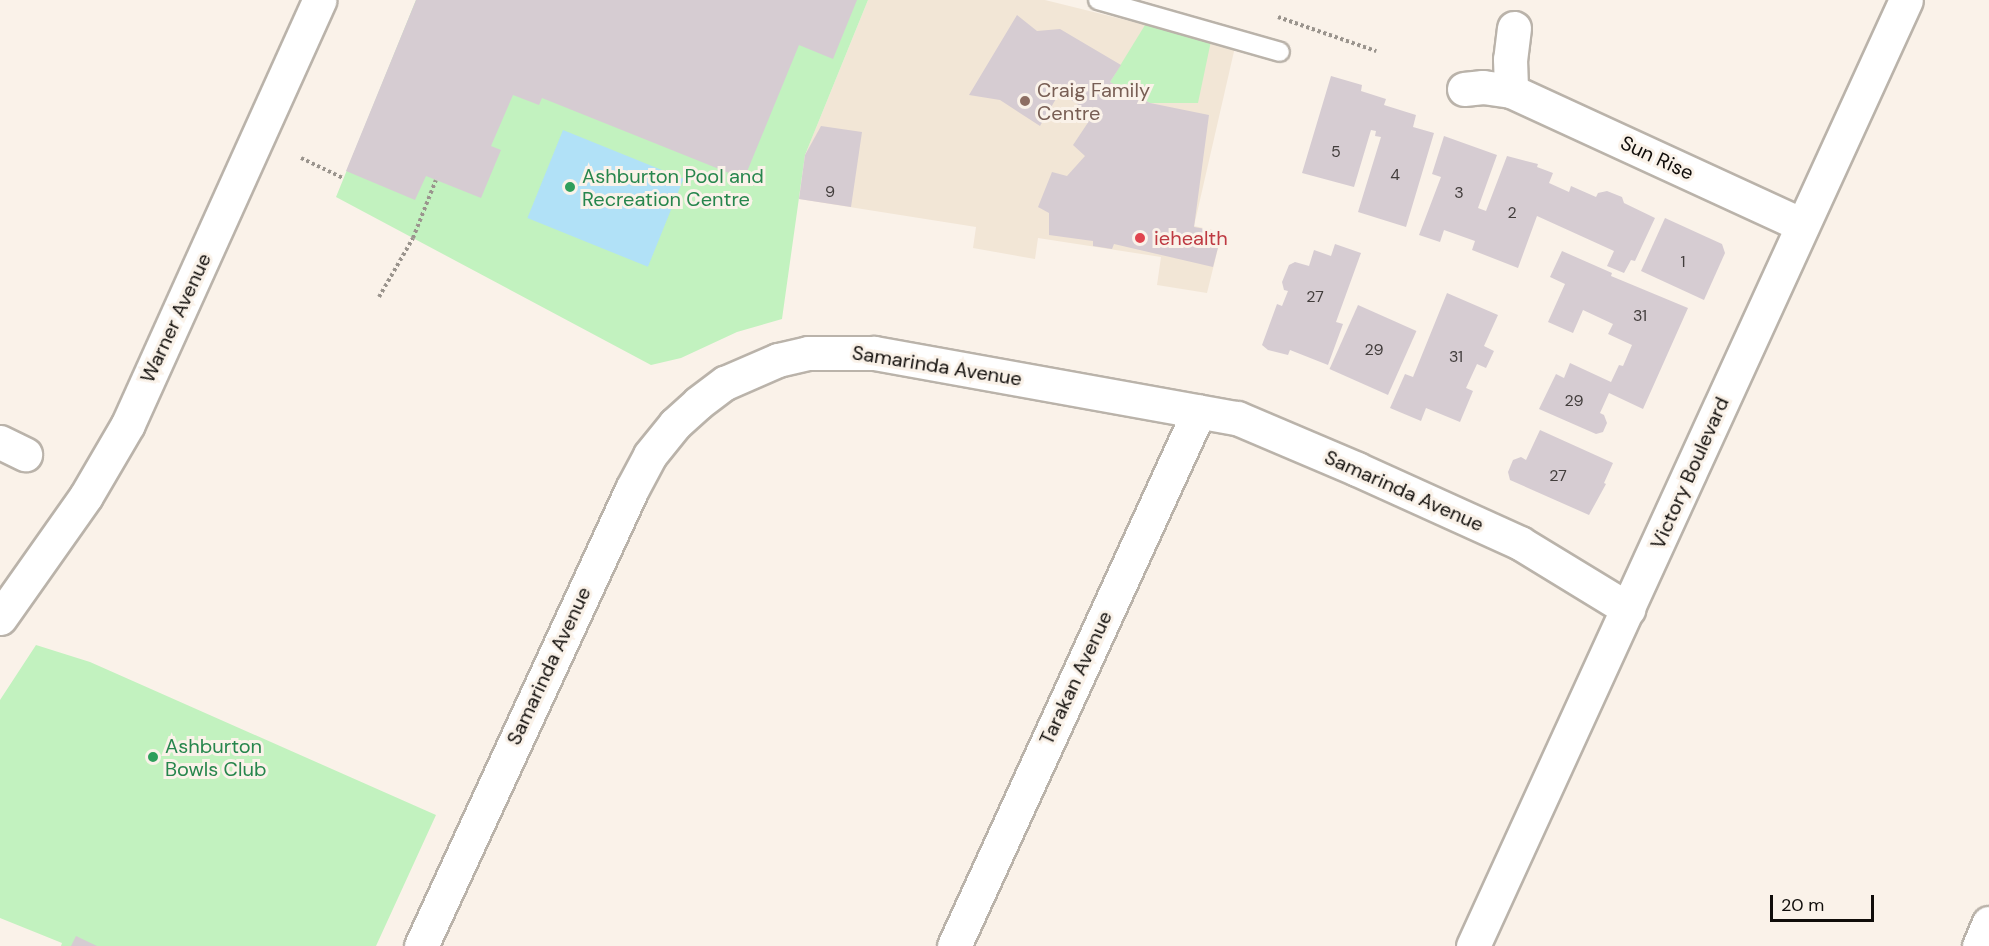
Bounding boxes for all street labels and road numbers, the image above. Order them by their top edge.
street label: Sun Rise [1617,131,1697,185]
street label: Warner Avenue [136,249,216,387]
street label: Samarinda Avenue [850,341,1024,391]
street label: Victory Boulevard [1646,393,1734,553]
street label: Samarinda Avenue [1321,445,1487,537]
street label: Samarinda Avenue [502,583,596,749]
street label: Tarakan Avenue [1035,607,1117,749]

